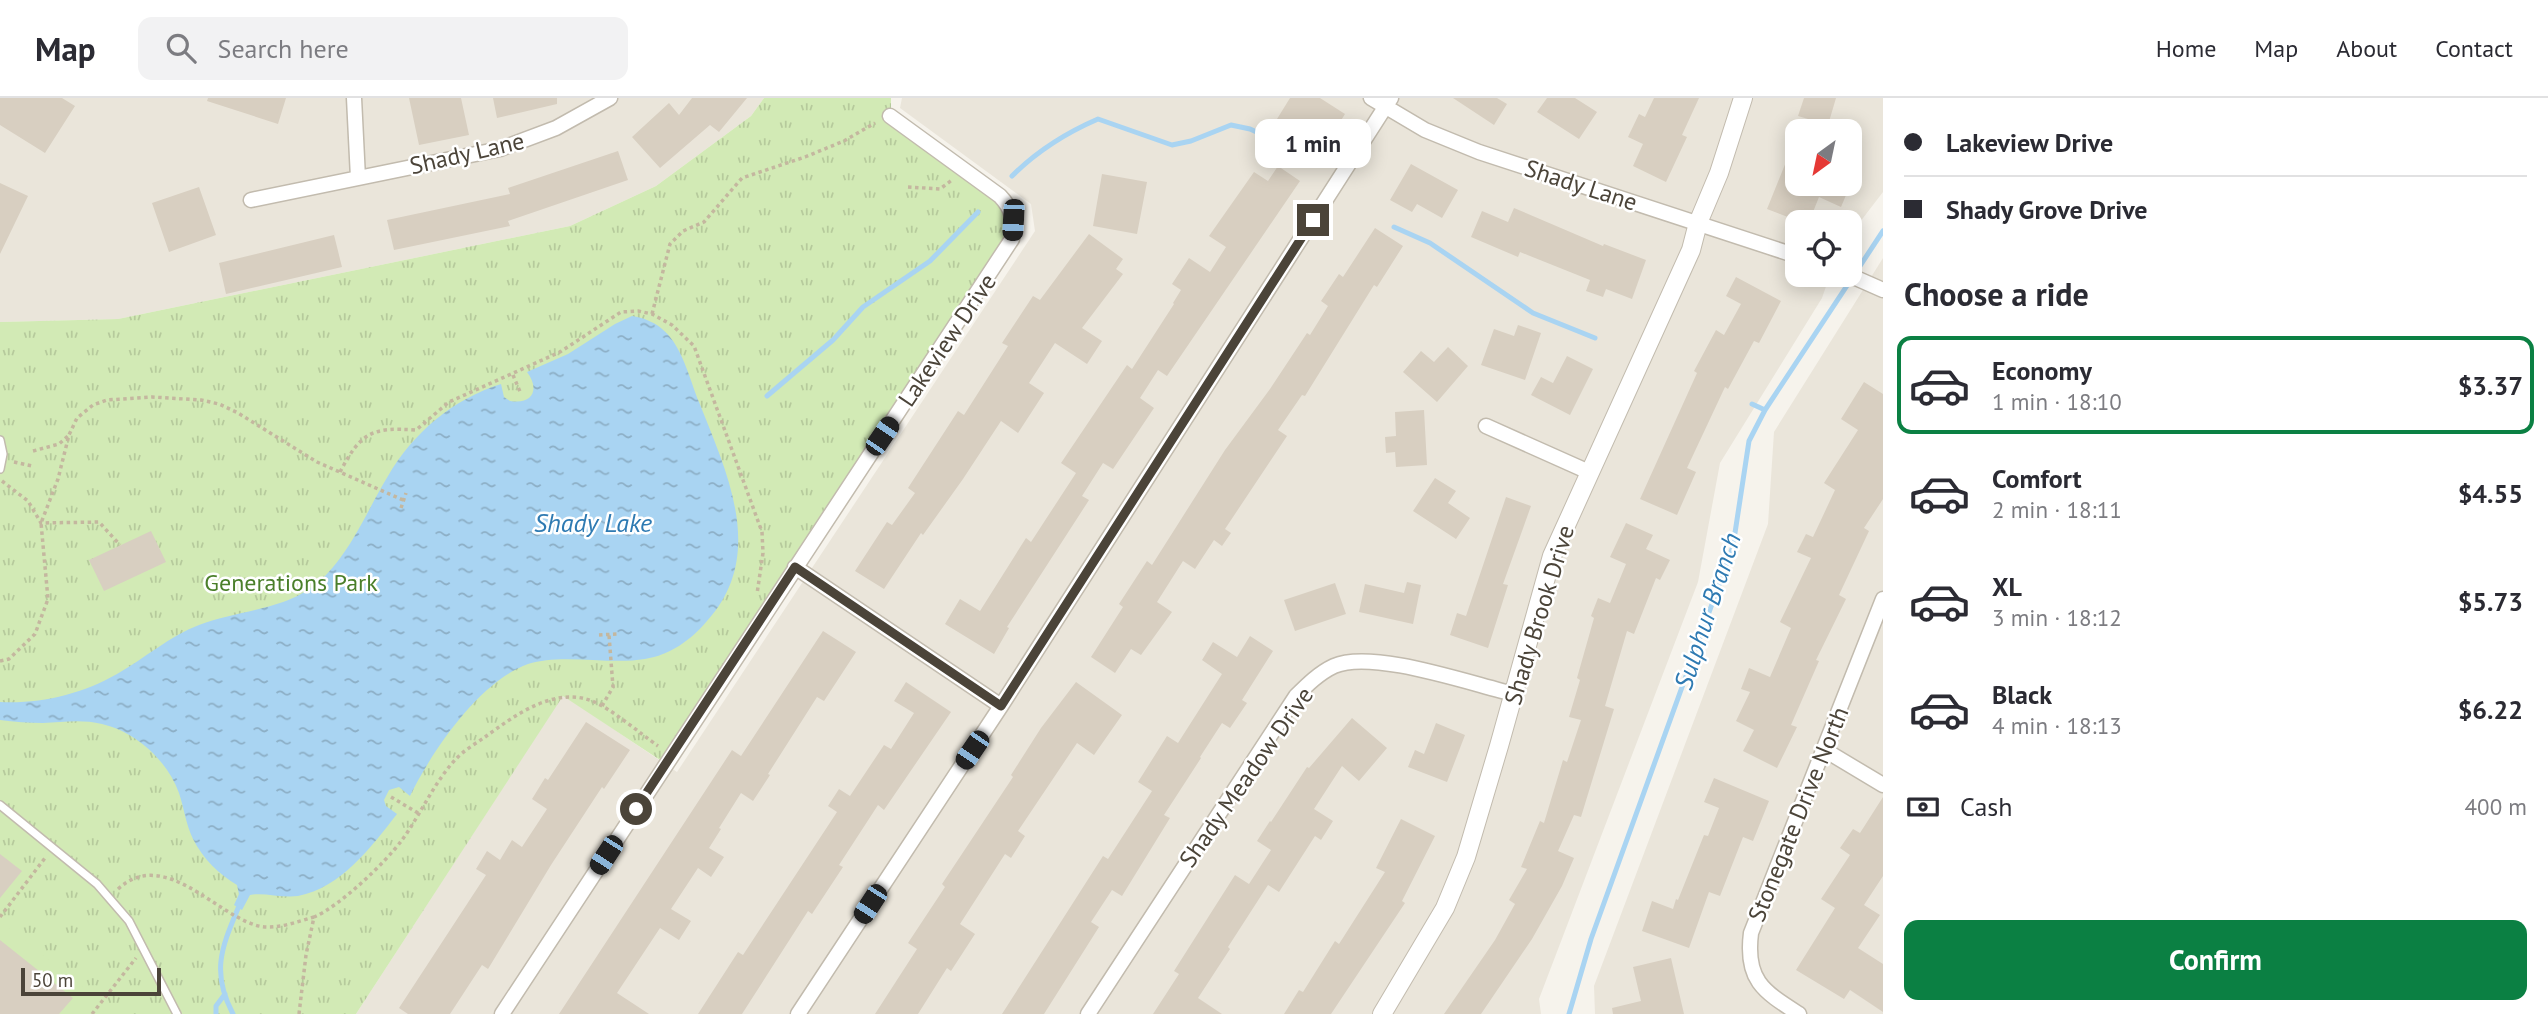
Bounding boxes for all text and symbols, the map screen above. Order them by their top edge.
search box [138,17,628,80]
text: Map [35,27,96,70]
icon: search [162,29,200,67]
text: Search here [218,32,349,65]
text: Home [2156,33,2216,64]
text: Map [2254,33,2298,64]
text: About [2336,33,2397,64]
text: Contact [2435,33,2513,64]
callout: 1 min [1255,118,1371,167]
north arrow [1785,119,1862,196]
map controls [1785,119,1862,287]
street label: Shady Lane [407,125,527,181]
text: Lakeview Drive [1946,126,2113,159]
text: 1 min [1285,129,1341,158]
street label: Shady Lane [1521,152,1641,218]
text: Shady Grove Drive [1946,193,2148,226]
car [1002,198,1025,242]
route end [1297,204,1329,236]
button: locate [1785,210,1862,287]
street label: Lakeview Drive [891,268,1003,412]
text: Choose a ride [1904,273,2089,315]
icon: car [1908,354,1971,417]
text: Economy [1992,354,2092,387]
text: $3.37 [2458,369,2523,402]
text: 1 min · 18:10 [1992,387,2122,416]
car [862,413,903,459]
icon: car [1908,462,1971,525]
text: Comfort [1992,462,2082,495]
text: $4.55 [2458,477,2523,510]
text: 2 min · 18:11 [1992,495,2122,524]
water label: Shady Lake [534,506,652,539]
street label: Shady Brook Drive [1497,521,1581,709]
water label: Sulphur Branch [1666,528,1748,694]
park label: Generations Park [204,567,378,598]
icon: car [1908,570,1971,633]
text: XL [1992,570,2022,603]
text: $5.73 [2458,585,2523,618]
text: 3 min · 18:12 [1992,603,2122,632]
icon: car [1908,678,1971,741]
text: Black [1992,678,2052,711]
street label: Shady Meadow Drive [1172,681,1320,873]
text: $6.22 [2458,693,2523,726]
street label: Stonegate Drive North [1741,702,1855,926]
text: 4 min · 18:13 [1992,711,2122,740]
car [952,727,993,773]
icon: cash [1904,788,1942,826]
text: Cash [1960,790,2012,823]
text: 400 m [2465,792,2527,821]
route start [620,793,652,825]
car [586,832,627,878]
car [850,881,891,927]
button: Confirm [1904,920,2527,1000]
scale bar [21,965,161,997]
text: 50 m [32,968,73,992]

